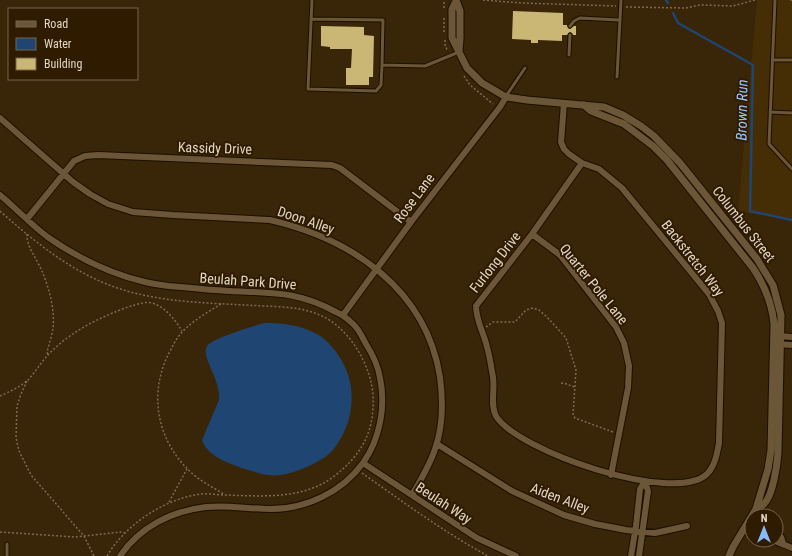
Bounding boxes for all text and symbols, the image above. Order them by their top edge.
legend [8,8,138,80]
text: Road [44,17,68,31]
text: Water [44,37,72,51]
text: Building [44,57,82,71]
water label: Brown Run [732,79,752,141]
street label: Kassidy Drive [178,139,253,157]
street label: Rose Lane [390,170,438,226]
street label: Columbus Street [710,183,778,265]
street label: Doon Alley [276,203,337,237]
street label: Backstretch Way [658,217,728,299]
street label: Furlong Drive [466,228,524,296]
street label: Quarter Pole Lane [557,240,632,328]
street label: Beulah Park Drive [199,270,297,292]
street label: Beulah Way [413,479,475,527]
street label: Aiden Alley [528,479,592,517]
north arrow [744,508,784,548]
text: N [761,512,768,525]

